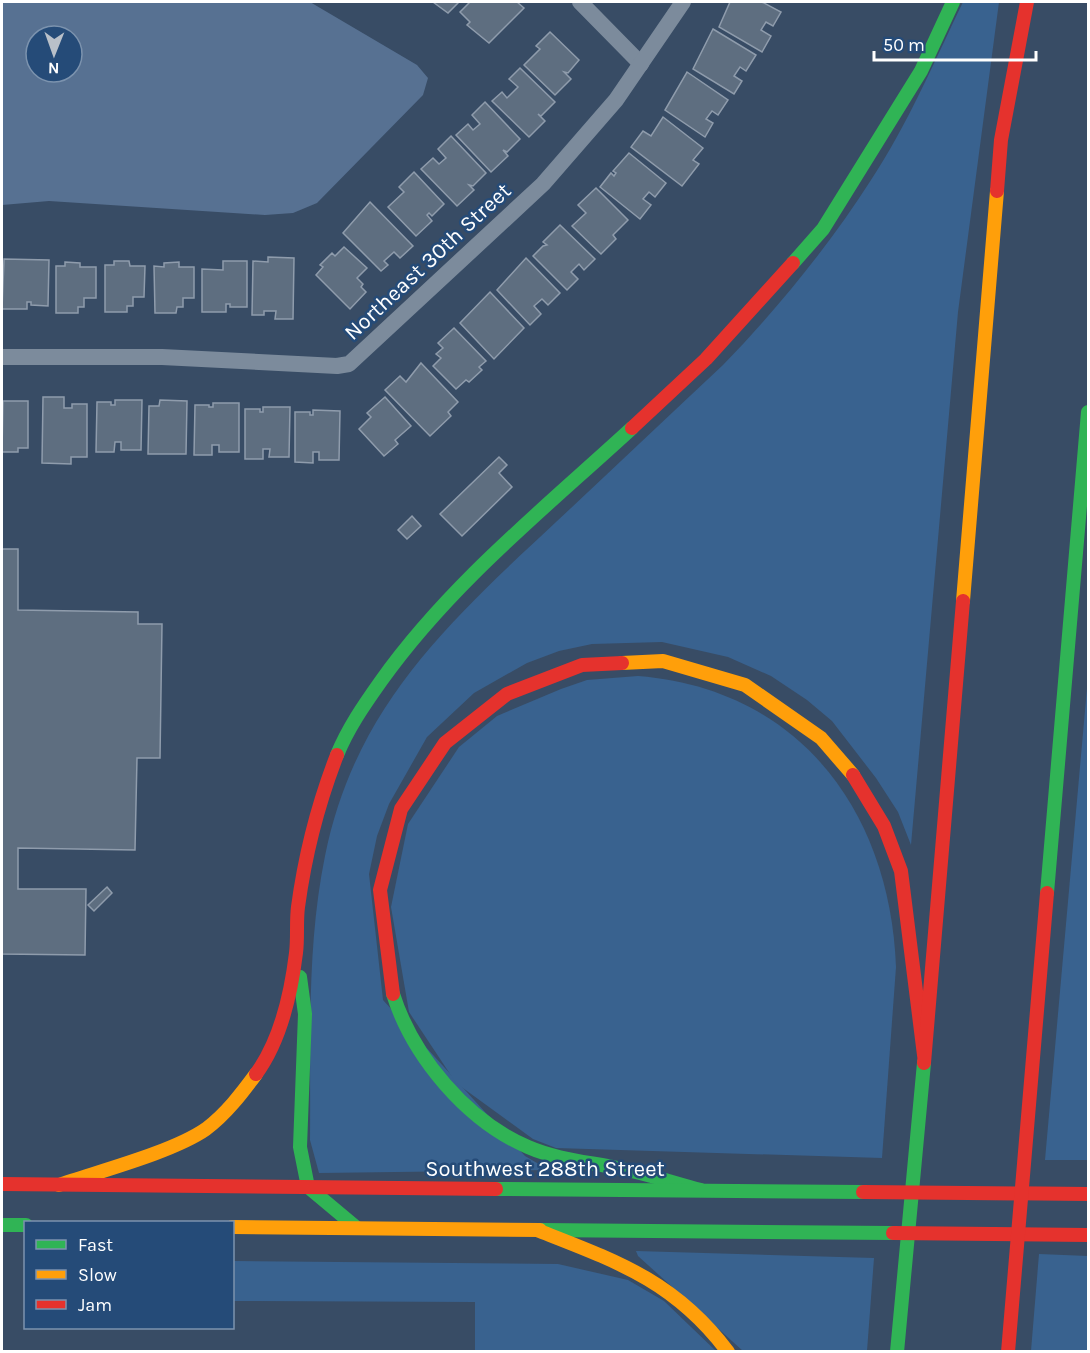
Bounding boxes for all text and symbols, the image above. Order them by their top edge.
north arrow [24,24,84,84]
scale bar [874,24,1036,62]
text: 50 m [883,34,925,56]
text: N [48,59,60,78]
street label: Northeast 30th Street [339,178,516,346]
street label: Southwest 288th Street [425,1156,665,1182]
legend [24,1221,234,1329]
text: Fast [78,1234,113,1256]
text: Slow [78,1264,117,1286]
text: Jam [78,1294,112,1316]

